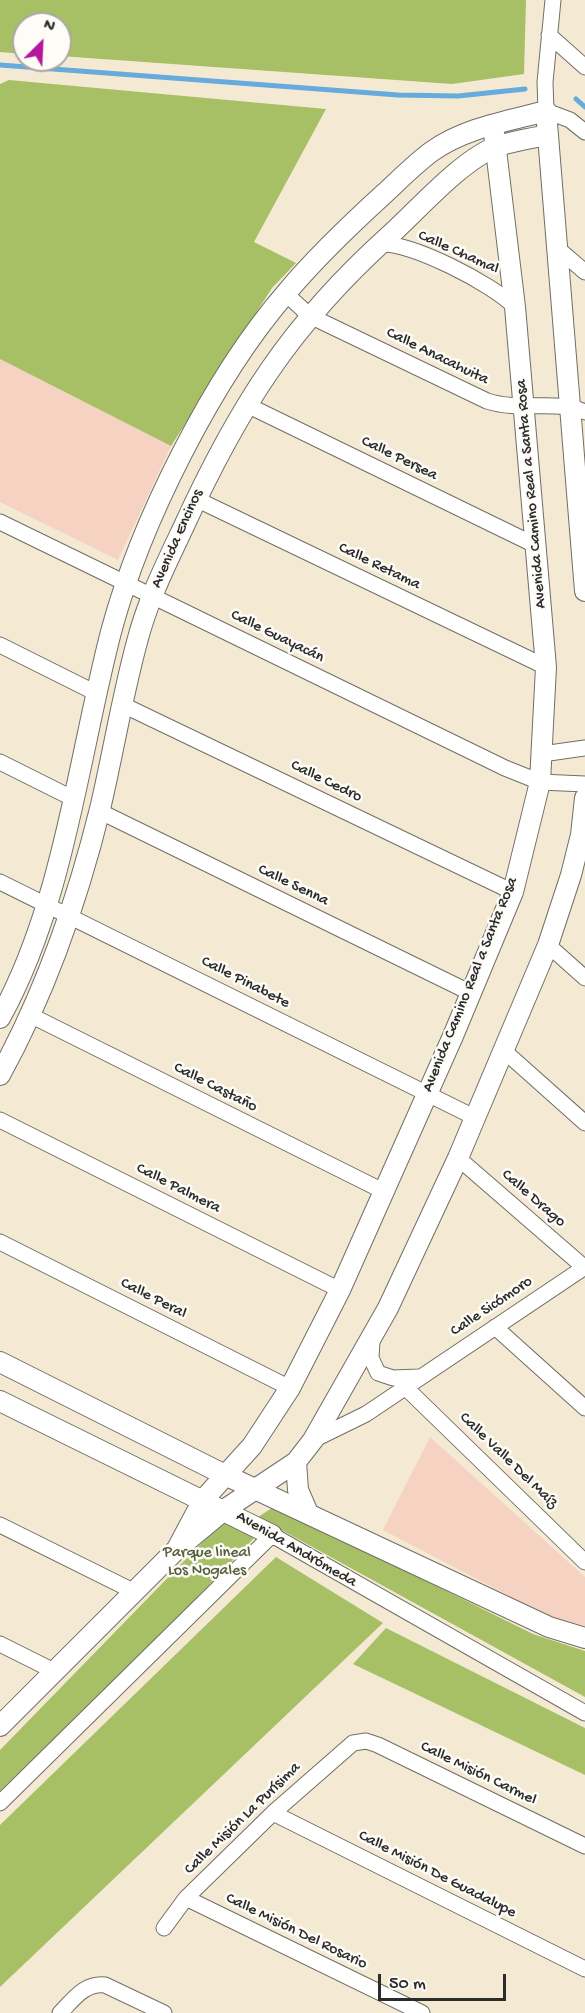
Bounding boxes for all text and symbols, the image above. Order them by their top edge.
north arrow [12,12,72,72]
text: N [40,16,57,38]
street label: Calle Chamal [415,227,501,279]
street label: Calle Anacahuita [383,324,491,390]
street label: Avenida Camino Real a Santa Rosa [512,379,552,609]
street label: Calle Persea [358,432,440,486]
street label: Avenida Encinos [148,487,208,591]
street label: Calle Retama [335,539,423,595]
street label: Calle Guayacán [227,606,327,668]
street label: Calle Cedro [287,757,365,807]
street label: Calle Senna [254,861,332,911]
street label: Avenida Camino Real a Santa Rosa [419,875,523,1095]
street label: Calle Pinabete [197,952,293,1014]
street label: Calle Castaño [170,1059,260,1117]
street label: Calle Palmera [133,1160,223,1218]
street label: Calle Drago [497,1166,569,1232]
street label: Calle Sicómoro [447,1273,537,1341]
street label: Calle Peral [117,1274,189,1324]
street label: Calle Valle Del Maíz [455,1409,561,1513]
street label: Avenida Andrómeda [232,1508,360,1592]
park label: Parque lineal Los Nogales [163,1544,251,1582]
street label: Calle Misión Carmel [417,1738,539,1810]
street label: Calle Misión La Purísima [181,1759,305,1879]
street label: Calle Misión De Guadalupe [355,1827,519,1923]
street label: Calle Misión Del Rosario [222,1889,370,1975]
scale bar [381,1962,508,2000]
text: 50 m [389,1974,426,1995]

